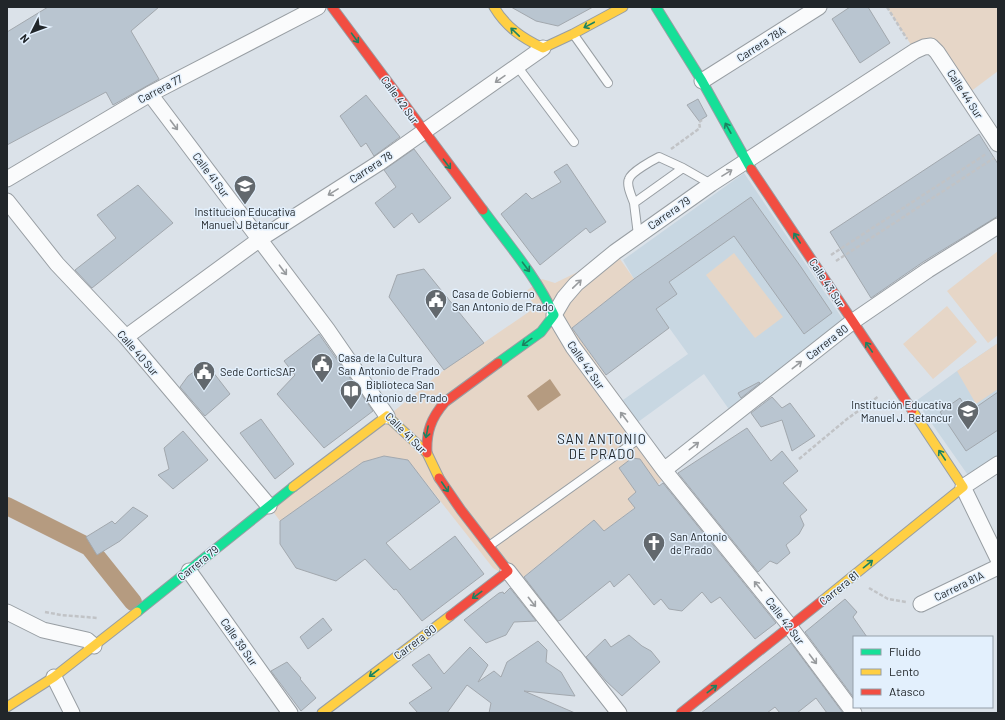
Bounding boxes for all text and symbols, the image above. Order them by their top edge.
north arrow [12,12,52,52]
one-way arrow [583,22,595,30]
street label: Carrera 78A [734,23,788,64]
one-way arrow [510,27,520,37]
text: N [17,32,31,46]
one-way arrow [351,33,359,44]
street label: Calle 44 Sur [945,67,986,121]
street label: Carrera 77 [135,71,184,106]
street label: Calle 42 Sur [379,73,422,126]
one-way arrow [495,75,506,83]
one-way arrow [170,120,178,131]
one-way arrow [724,123,732,135]
street label: Carrera 78 [347,148,395,185]
street label: Calle 41 Sur [190,150,232,200]
one-way arrow [443,158,452,169]
one-way arrow [721,169,733,177]
school or university icon: Institucion Educativa Manuel J Betancur [232,173,258,206]
one-way arrow [328,188,339,196]
street label: Carrera 79 [645,193,693,232]
place label: Institucion Educativa Manuel J Betancur [195,205,295,231]
one-way arrow [793,233,801,244]
street label: Calle 43 Sur [807,256,848,310]
one-way arrow [521,262,530,273]
one-way arrow [279,264,287,275]
one-way arrow [572,279,582,289]
public building icon: Casa de Gobierno San Antonio de Prado [423,287,449,320]
place label: Casa de Gobierno San Antonio de Prado [452,287,554,313]
street label: Carrera 80 [803,321,850,362]
street label: Calle 40 Sur [115,327,162,378]
one-way arrow [522,338,533,346]
street label: Calle 42 Sur [565,338,608,391]
one-way arrow [865,342,873,353]
public building icon: Casa de la Cultura San Antonio de Prado [309,351,335,384]
place label: Casa de la Cultura San Antonio de Prado [338,351,440,377]
public building icon: Sede CorticSAP [191,359,217,392]
one-way arrow [791,361,802,370]
place label: Sede CorticSAP [220,365,296,378]
library icon: Biblioteca San Antonio de Prado [338,378,364,411]
place label: Biblioteca San Antonio de Prado [366,378,448,404]
place label: Institución Educativa Manuel J. Betancur [851,398,952,424]
school or university icon: Institución Educativa Manuel J. Betancur [955,398,981,431]
street label: Calle 41 Sur [383,409,430,456]
one-way arrow [619,411,628,422]
one-way arrow [423,426,431,439]
district label: SAN ANTONIO DE PRADO [557,431,647,462]
one-way arrow [689,442,700,450]
one-way arrow [938,449,946,460]
one-way arrow [441,481,449,492]
church icon: San Antonio de Prado [641,530,667,563]
place label: San Antonio de Prado [670,530,727,556]
street label: Carrera 79 [175,542,221,583]
one-way arrow [863,560,874,569]
street label: Carrera 81 [816,568,861,607]
street label: Carrera 81A [932,568,986,603]
one-way arrow [754,581,763,591]
one-way arrow [472,590,483,599]
street label: Calle 42 Sur [763,594,807,647]
one-way arrow [528,596,537,607]
street label: Calle 39 Sur [218,615,261,668]
street label: Carrera 80 [391,621,438,662]
legend [853,636,993,708]
text: Fluido [889,644,921,658]
one-way arrow [809,653,818,664]
text: Lento [889,664,919,678]
one-way arrow [368,669,379,678]
text: Atasco [889,684,925,698]
one-way arrow [706,685,717,693]

